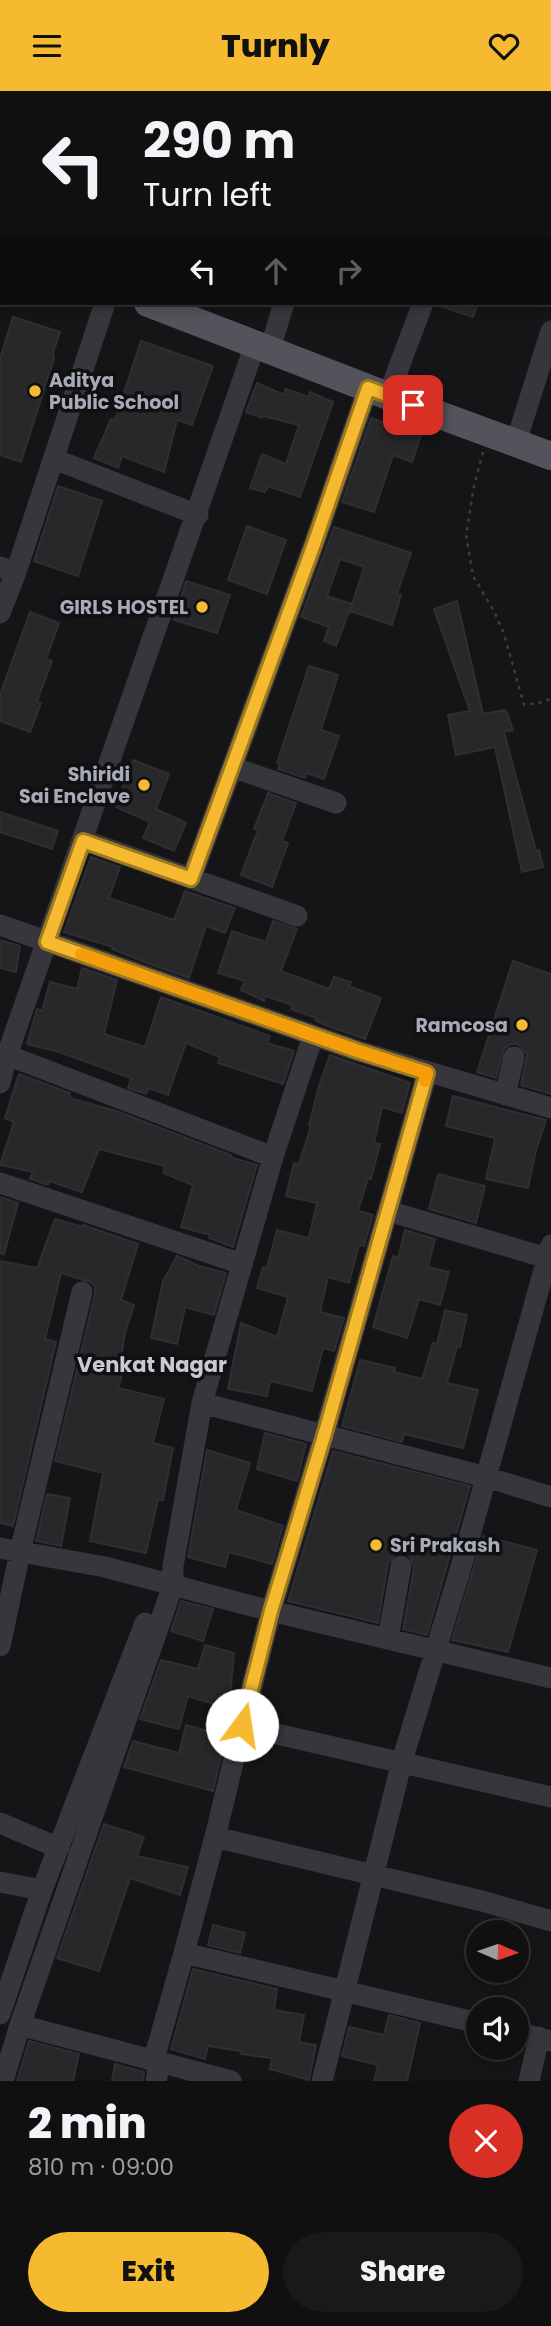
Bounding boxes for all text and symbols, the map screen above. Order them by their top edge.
text: Turnly [221,23,330,68]
icon: menu [28,27,66,65]
icon: heart [485,27,523,65]
text: 290 m [143,107,295,175]
icon: left [28,119,119,210]
text: Turn left [143,172,272,217]
icon: left [184,252,222,290]
icon: ahead [257,252,295,290]
icon: right [330,252,368,290]
place label: Aditya Public School [49,367,179,416]
pin [383,375,443,435]
marker: Aditya Public School [27,383,43,399]
icon: arrive [394,386,432,424]
place label: GIRLS HOSTEL [60,594,188,621]
marker: GIRLS HOSTEL [194,599,210,615]
place label: Shiridi Sai Enclave [19,761,130,810]
marker: Shiridi Sai Enclave [136,777,152,793]
place label: Ramcosa [415,1012,508,1039]
marker: Ramcosa [514,1017,530,1033]
district label: Venkat Nagar [77,1350,227,1379]
place label: Sri Prakash [390,1532,500,1559]
marker: Sri Prakash [368,1537,384,1553]
position arrow [205,1688,279,1762]
north arrow [466,1920,528,1983]
map controls [466,1920,529,2060]
button: sound [466,1997,529,2060]
text: 2 min [28,2094,146,2153]
button: close [449,2104,523,2178]
text: 810 m · 09:00 [28,2151,174,2183]
button: Exit [28,2232,269,2312]
button: Share [283,2232,523,2312]

